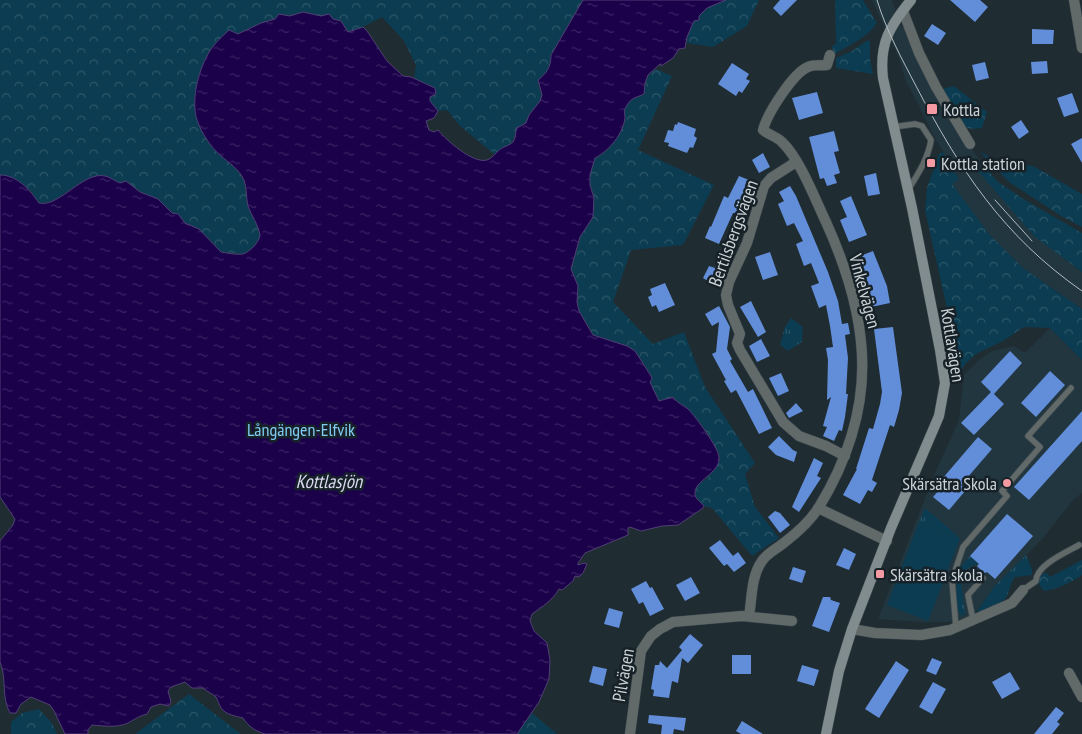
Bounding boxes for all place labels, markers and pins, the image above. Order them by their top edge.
place label: Kottla [943,98,980,121]
marker: Kottla [925,102,939,116]
place label: Kottla station [941,152,1025,175]
marker: Kottla station [925,157,937,169]
place label: Skärsätra Skola [902,472,997,495]
marker: Skärsätra Skola [1001,477,1013,489]
place label: Skärsätra skola [890,563,983,586]
marker: Skärsätra skola [874,568,886,580]

